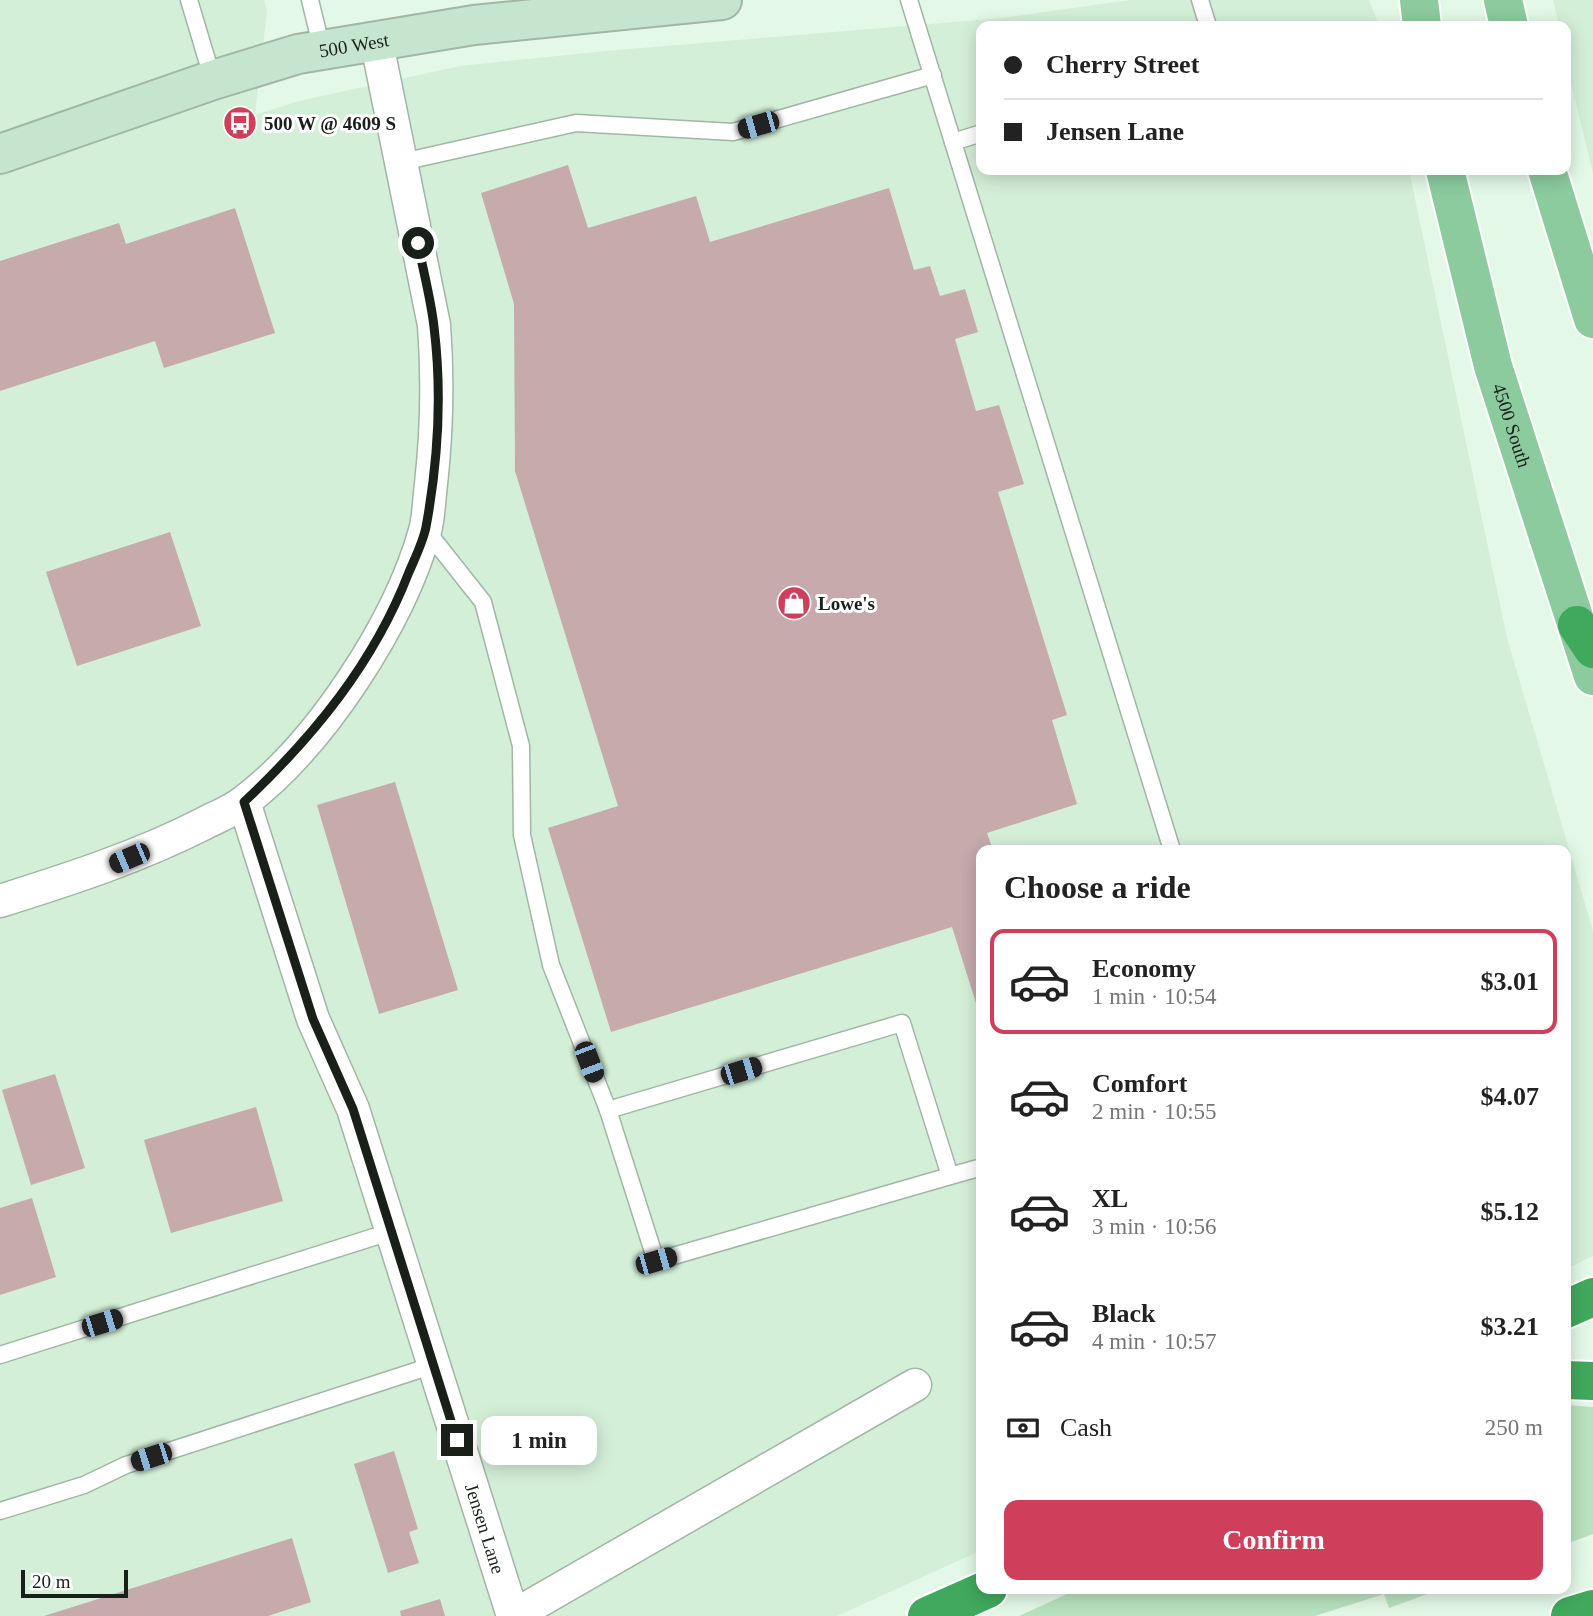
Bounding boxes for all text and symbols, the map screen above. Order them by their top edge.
street label: 500 West [317,29,391,61]
text: Cherry Street [1046,50,1199,79]
bus stop icon: 500 W @ 4609 S [221,104,259,142]
car [735,109,782,141]
place label: 500 W @ 4609 S [264,113,396,134]
text: Jensen Lane [1046,117,1184,146]
route start [402,227,434,259]
street label: 4500 South [1489,381,1536,470]
shop icon: Lowe's [775,584,813,622]
place label: Lowe's [818,593,875,614]
car [106,840,153,876]
text: Choose a ride [1004,869,1191,905]
icon: car [1008,950,1071,1013]
text: Economy [1092,954,1196,983]
text: $3.01 [1481,967,1539,996]
text: 1 min · 10:54 [1092,984,1217,1009]
car [572,1039,607,1085]
car [718,1055,765,1087]
icon: car [1008,1065,1071,1128]
text: Comfort [1092,1069,1187,1098]
text: $4.07 [1481,1082,1539,1111]
text: 2 min · 10:55 [1092,1099,1217,1124]
icon: car [1008,1180,1071,1243]
text: XL [1092,1184,1128,1213]
text: $5.12 [1481,1197,1539,1226]
text: 3 min · 10:56 [1092,1214,1217,1239]
car [633,1245,680,1277]
icon: car [1008,1295,1071,1358]
text: Black [1092,1299,1156,1328]
car [79,1307,126,1339]
text: $3.21 [1481,1312,1539,1341]
text: 4 min · 10:57 [1092,1329,1217,1354]
icon: cash [1004,1409,1042,1447]
text: Cash [1060,1413,1112,1442]
text: 250 m [1485,1415,1543,1440]
callout: 1 min [482,1416,597,1464]
route end [441,1424,473,1456]
text: 1 min [511,1428,567,1453]
car [128,1441,175,1473]
street label: Jensen Lane [461,1481,509,1576]
button: Confirm [1004,1500,1543,1580]
scale bar [21,1567,128,1599]
text: 20 m [32,1571,71,1592]

